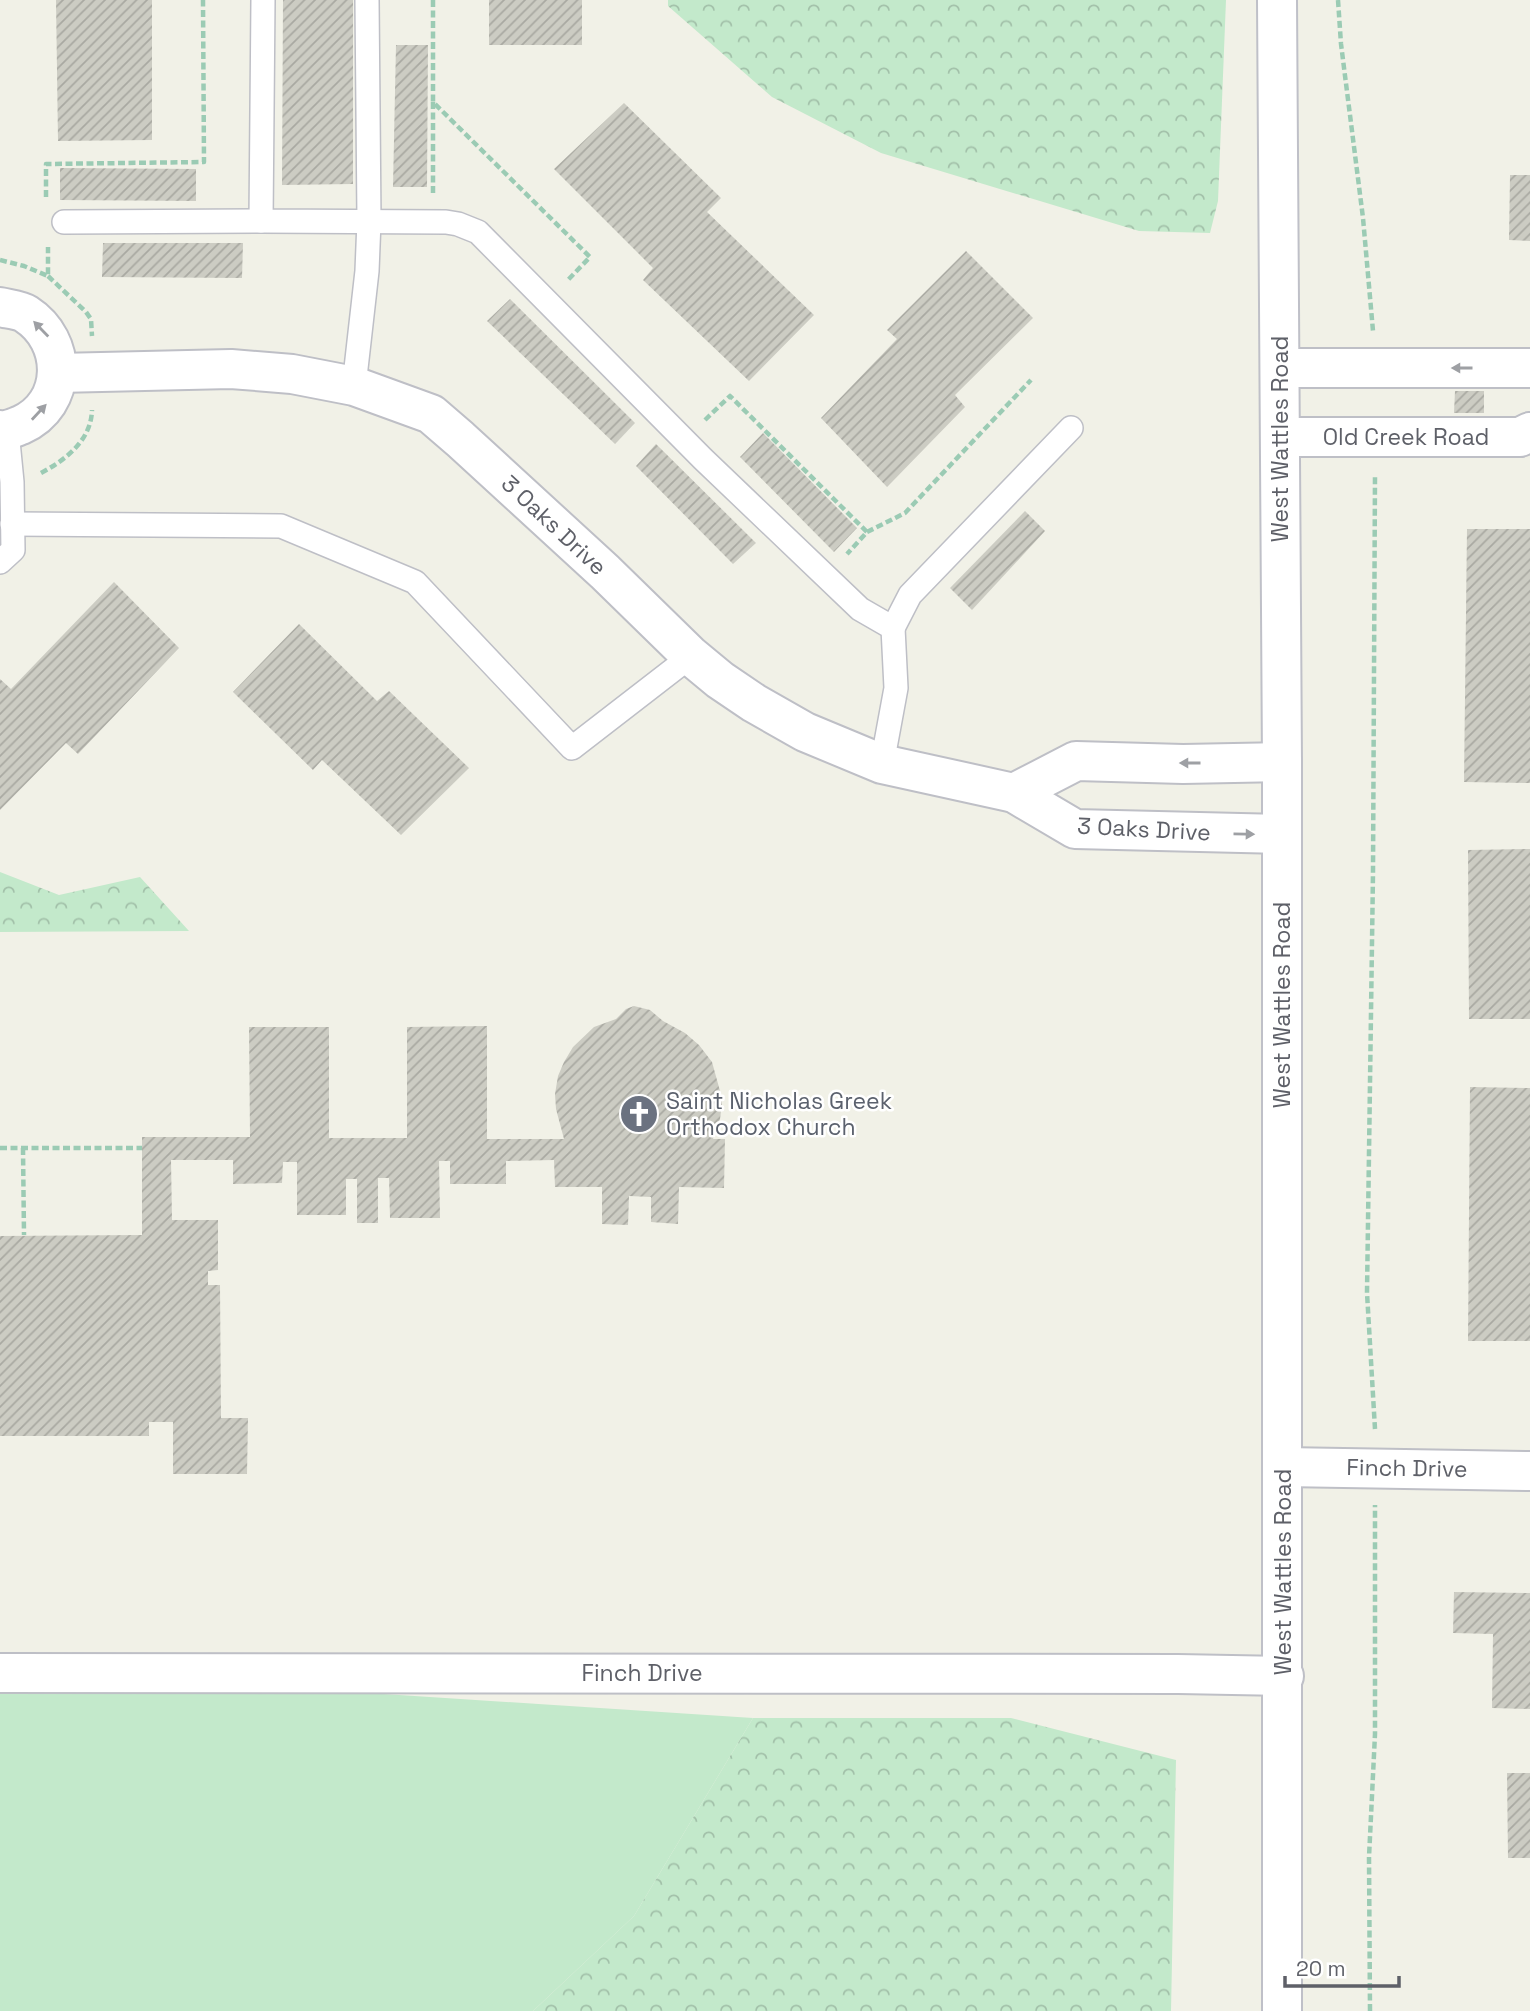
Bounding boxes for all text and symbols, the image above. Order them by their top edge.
one-way arrow [33,320,50,337]
street label: West Wattles Road [1265,336,1295,542]
one-way arrow [1451,363,1473,374]
one-way arrow [30,403,47,420]
street label: Old Creek Road [1323,422,1489,452]
street label: 3 Oaks Drive [495,468,613,582]
one-way arrow [1178,757,1200,769]
street label: 3 Oaks Drive [1076,811,1212,847]
one-way arrow [1233,828,1255,839]
street label: West Wattles Road [1267,902,1297,1108]
place label: Saint Nicholas Greek Orthodox Church [666,1086,892,1142]
church icon: Saint Nicholas Greek Orthodox Church [618,1093,660,1135]
street label: Finch Drive [1346,1452,1468,1484]
street label: West Wattles Road [1268,1469,1298,1675]
street label: Finch Drive [581,1658,703,1688]
scale bar [1285,1944,1399,1988]
text: 20 m [1296,1955,1346,1982]

